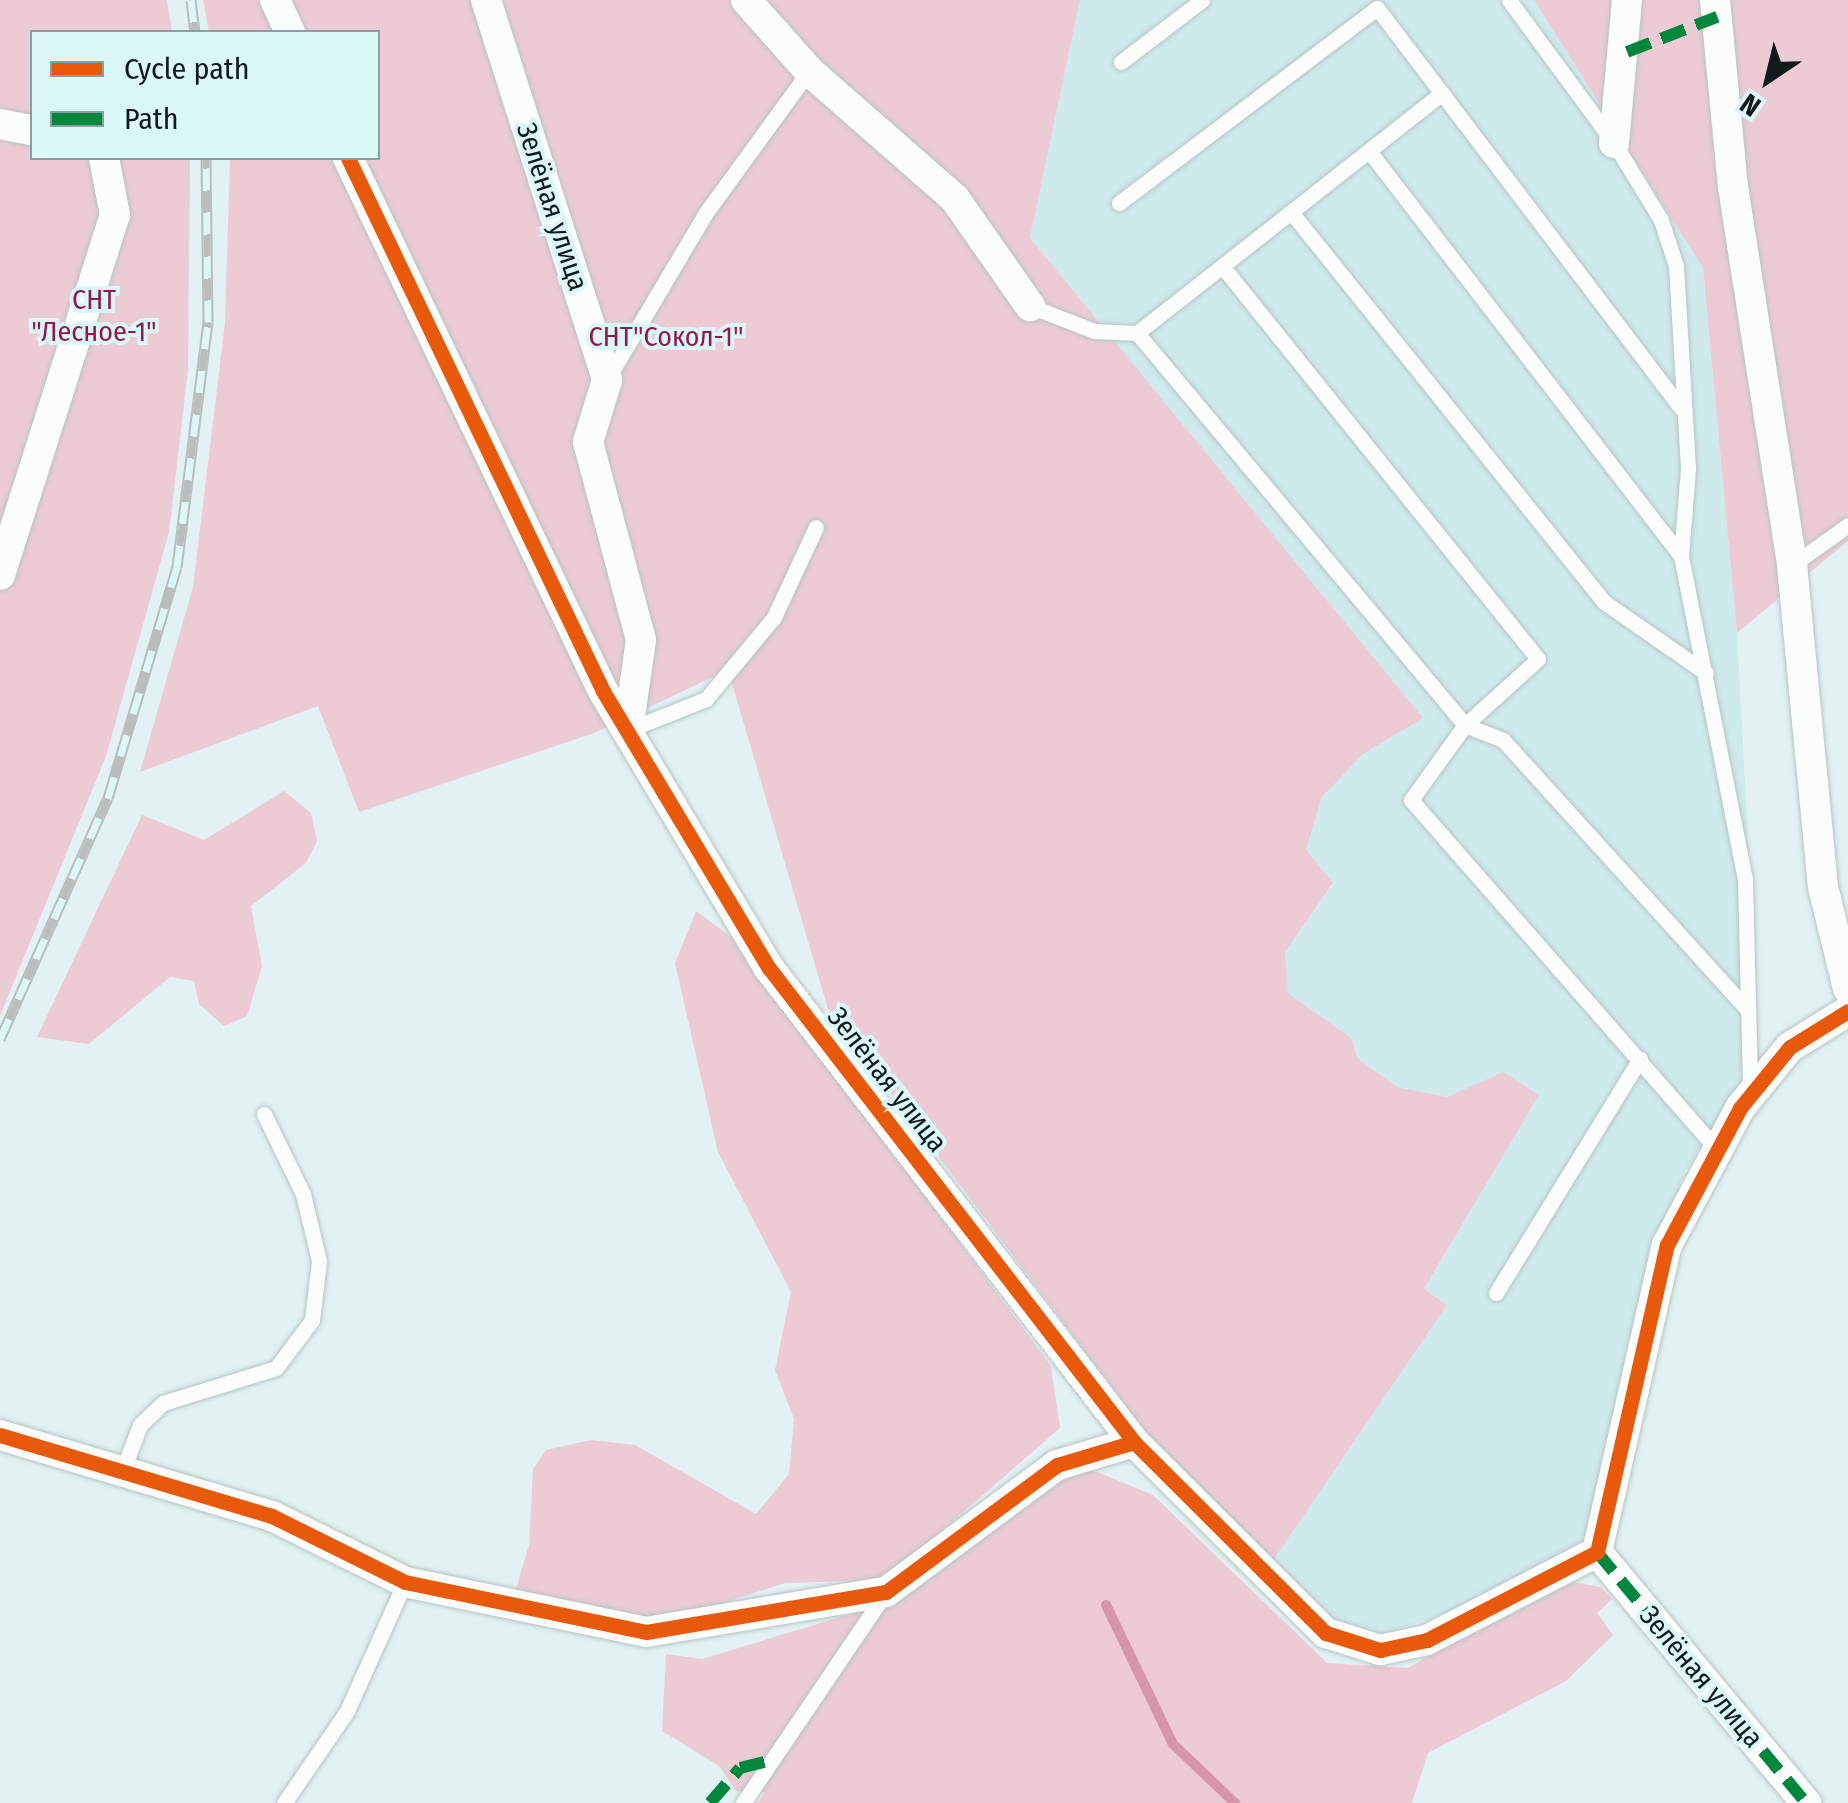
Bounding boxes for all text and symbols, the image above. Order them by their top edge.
legend [30,30,380,160]
north arrow [1718,30,1818,130]
text: Cycle path [124,51,250,87]
text: N [1734,87,1767,123]
text: Path [124,101,178,137]
street label: Зелёная улица [509,119,595,295]
park label: СНТ "Лесное-1" [31,283,157,349]
park label: СНТ"Сокол-1" [588,320,744,354]
street label: Зелёная улица [820,1001,954,1159]
street label: Зелёная улица [1632,1599,1770,1755]

